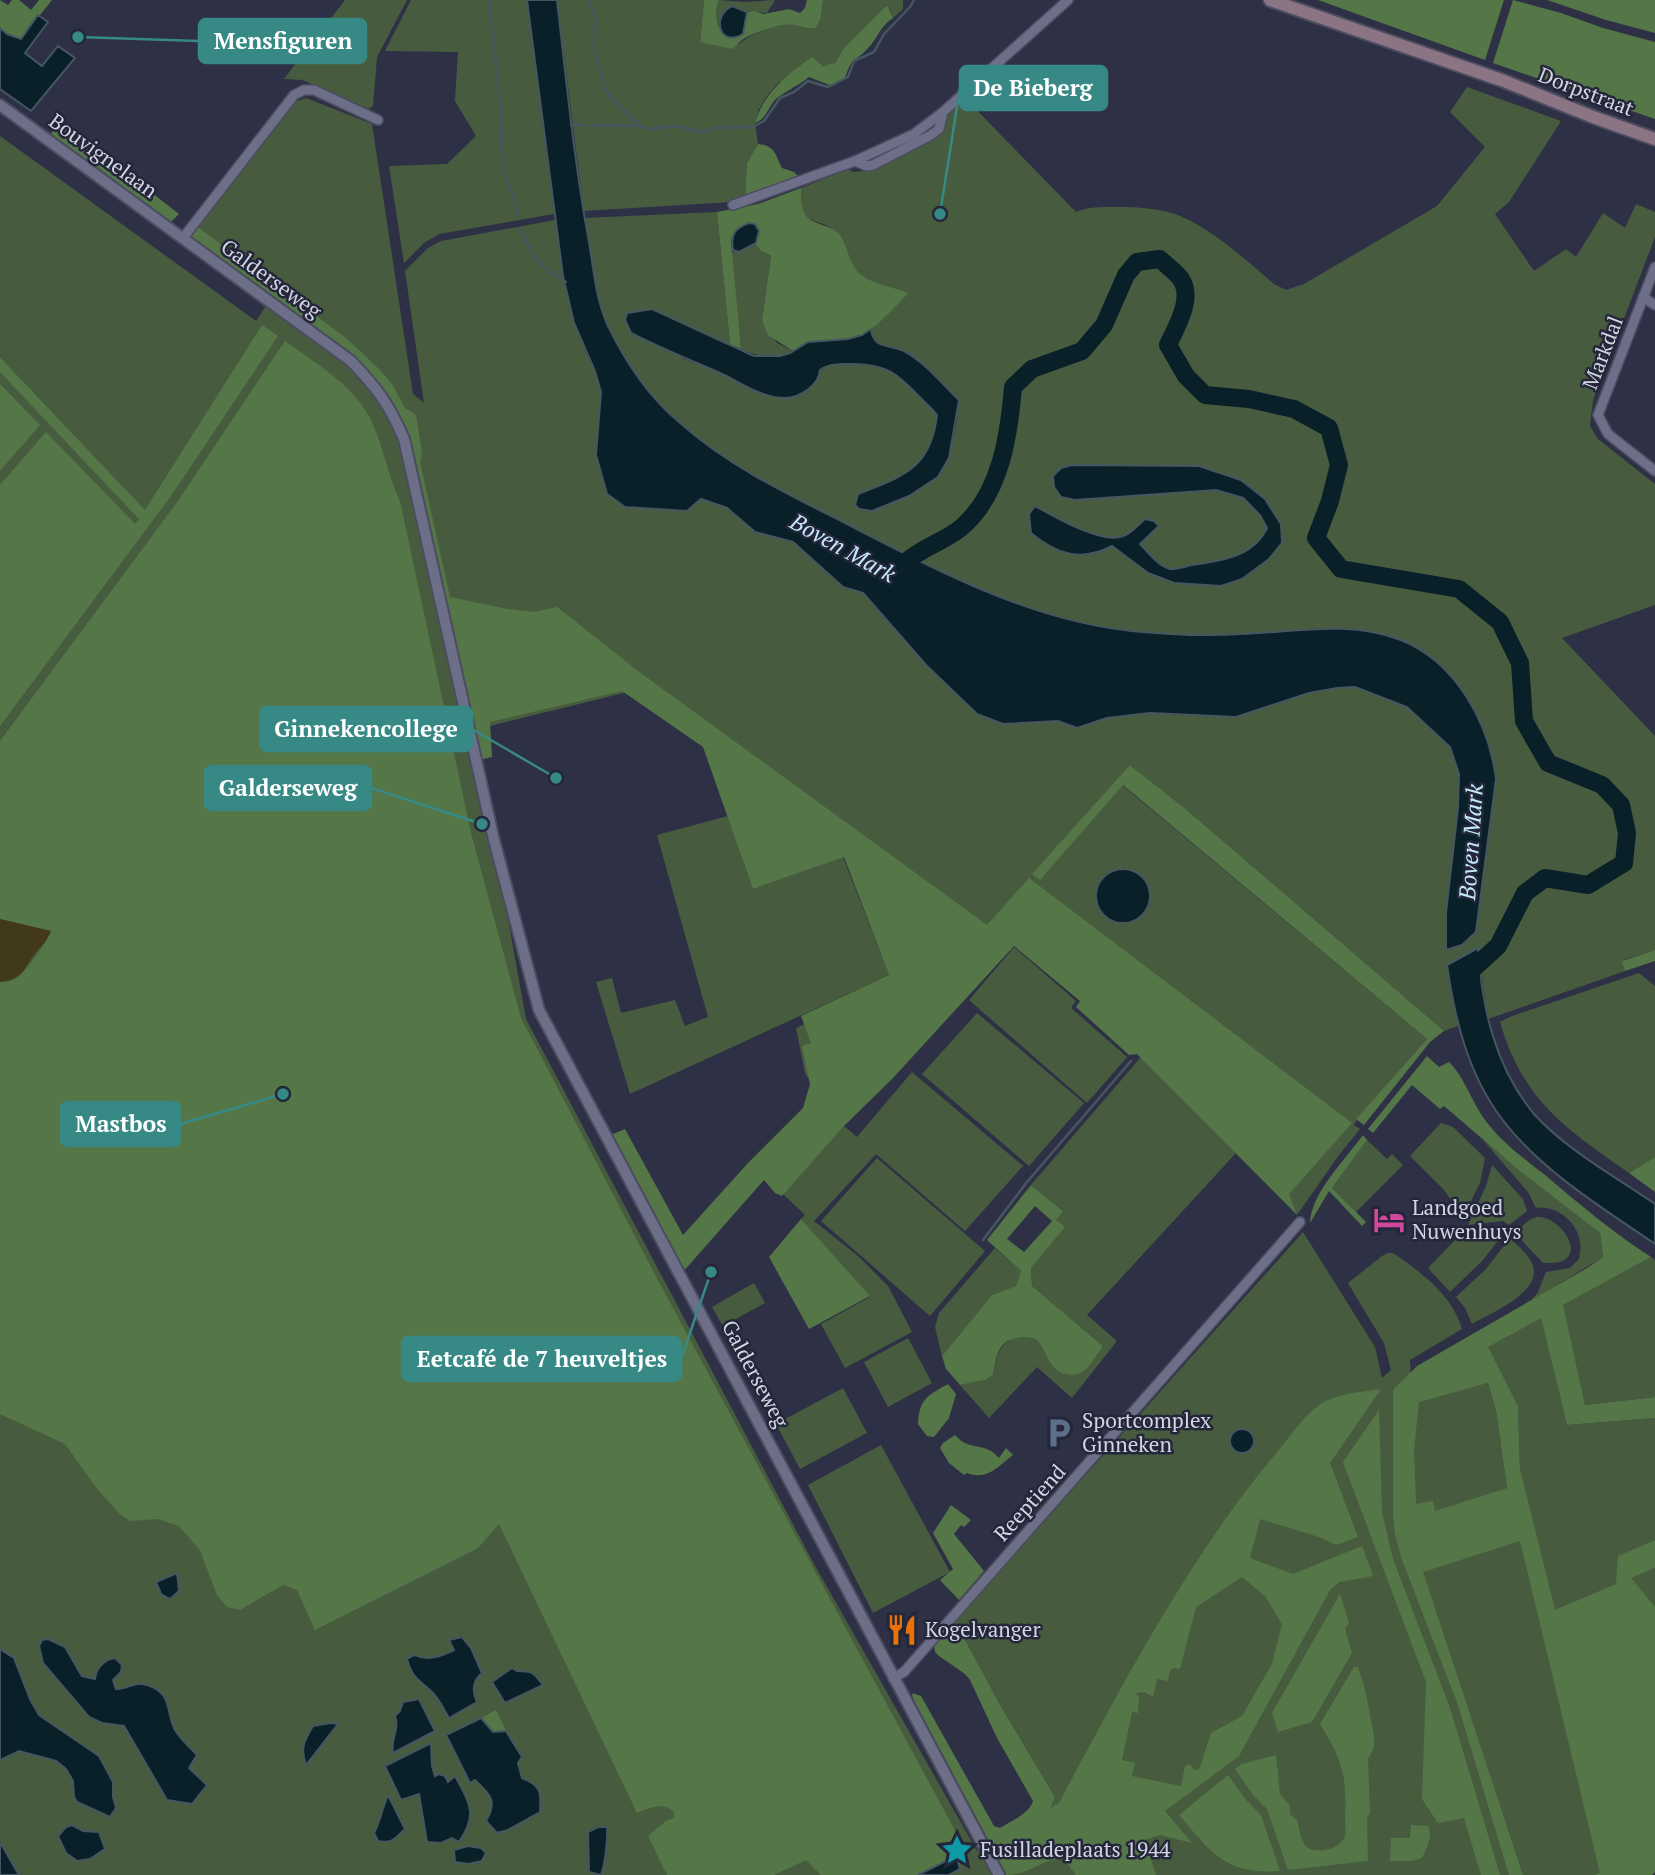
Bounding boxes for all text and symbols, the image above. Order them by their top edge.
callout: Mensfiguren [199,19,366,63]
text: Mensfiguren [214,25,352,56]
street label: Dorpstraat [1534,60,1638,122]
callout: De Bieberg [960,66,1107,110]
text: De Bieberg [973,72,1094,103]
street label: Bouvignelaan [44,106,164,204]
street label: Galderseweg [216,232,328,325]
street label: Markdal [1575,312,1629,393]
water label: Boven Mark [784,505,902,590]
callout: Ginnekencollege [260,707,472,751]
text: Ginnekencollege [274,713,458,744]
callout: Galderseweg [205,766,371,810]
text: Galderseweg [219,772,358,803]
water label: Boven Mark [1451,782,1490,902]
callout: Mastbos [61,1102,180,1146]
text: Mastbos [75,1108,167,1139]
place label: Landgoed Nuwenhuys [1412,1193,1522,1245]
hotel icon: Landgoed Nuwenhuys [1372,1203,1406,1237]
street label: Galderseweg [716,1315,796,1433]
callout: Eetcafé de 7 heuveltjes [402,1337,681,1381]
text: Eetcafé de 7 heuveltjes [417,1343,667,1374]
place label: Sportcomplex Ginneken [1082,1406,1211,1458]
parking icon: Sportcomplex Ginneken [1042,1416,1076,1450]
street label: Reeptiend [987,1458,1072,1547]
restaurant icon: Kogelvanger [885,1613,919,1647]
place label: Kogelvanger [925,1615,1041,1643]
place icon: Fusilladeplaats 1944 [940,1833,974,1867]
place label: Fusilladeplaats 1944 [980,1835,1171,1863]

